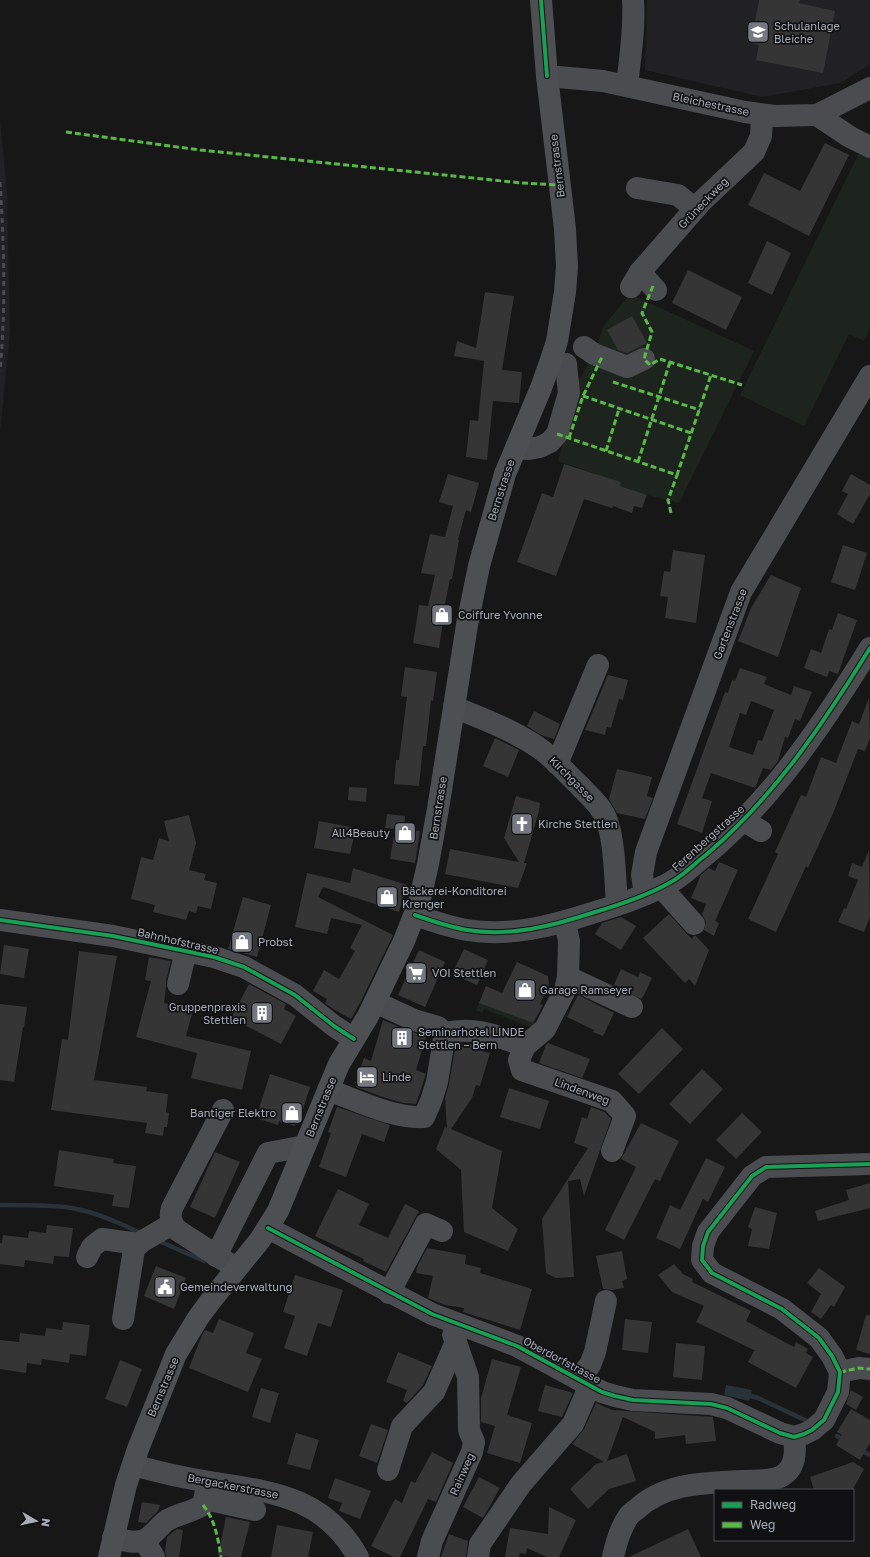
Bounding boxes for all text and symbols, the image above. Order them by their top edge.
school or university icon: Schulanlage Bleiche [745,19,771,45]
place label: Schulanlage Bleiche [774,19,840,45]
street label: Bleichestrasse [672,89,751,118]
street label: Bernstrasse [546,134,567,198]
street label: Grüneckweg [675,174,730,231]
street label: Bernstrasse [485,458,517,522]
street label: Gartenstrasse [710,587,749,661]
shop icon: Coiffure Yvonne [429,602,455,628]
place label: Coiffure Yvonne [458,608,543,621]
street label: Kirchgasse [547,753,598,804]
street label: Bernstrasse [426,776,449,840]
street label: Ferenbergstrasse [669,802,747,874]
church icon: Kirche Stettlen [509,811,535,837]
place label: Kirche Stettlen [538,817,617,830]
shop icon: All4Beauty [392,820,418,846]
place label: All4Beauty [332,826,390,839]
shop icon: Bäckerei-Konditorei Krenger [374,884,400,910]
place label: Bäckerei-Konditorei Krenger [402,884,507,910]
street label: Bahnhofstrasse [136,925,220,956]
shop icon: Probst [229,929,255,955]
place label: Probst [258,935,293,948]
supermarket icon: VOI Stettlen [403,960,429,986]
place label: VOI Stettlen [432,966,496,979]
shop icon: Garage Ramseyer [512,977,538,1003]
place label: Garage Ramseyer [540,983,633,996]
place label: Gruppenpraxis Stettlen [169,1000,246,1026]
building icon: Gruppenpraxis Stettlen [249,1000,275,1026]
building icon: Seminarhotel LINDE Stettlen – Bern [389,1025,415,1051]
place label: Seminarhotel LINDE Stettlen – Bern [418,1025,525,1051]
hotel icon: Linde [354,1064,380,1090]
place label: Linde [382,1070,411,1083]
street label: Bernstrasse [303,1075,338,1139]
street label: Lindenweg [553,1075,612,1107]
shop icon: Bantiger Elektro [279,1100,305,1126]
place label: Bantiger Elektro [190,1106,276,1119]
public building icon: Gemeindeverwaltung [152,1274,178,1300]
place label: Gemeindeverwaltung [180,1280,293,1293]
street label: Oberdorfstrasse [521,1334,603,1385]
street label: Bernstrasse [144,1355,181,1419]
street label: Rainweg [446,1451,477,1497]
street label: Bergackerstrasse [187,1470,280,1501]
legend [714,1489,854,1541]
text: Radweg [750,1497,796,1512]
north arrow [16,1501,56,1541]
text: N [39,1517,53,1528]
text: Weg [750,1517,775,1532]

